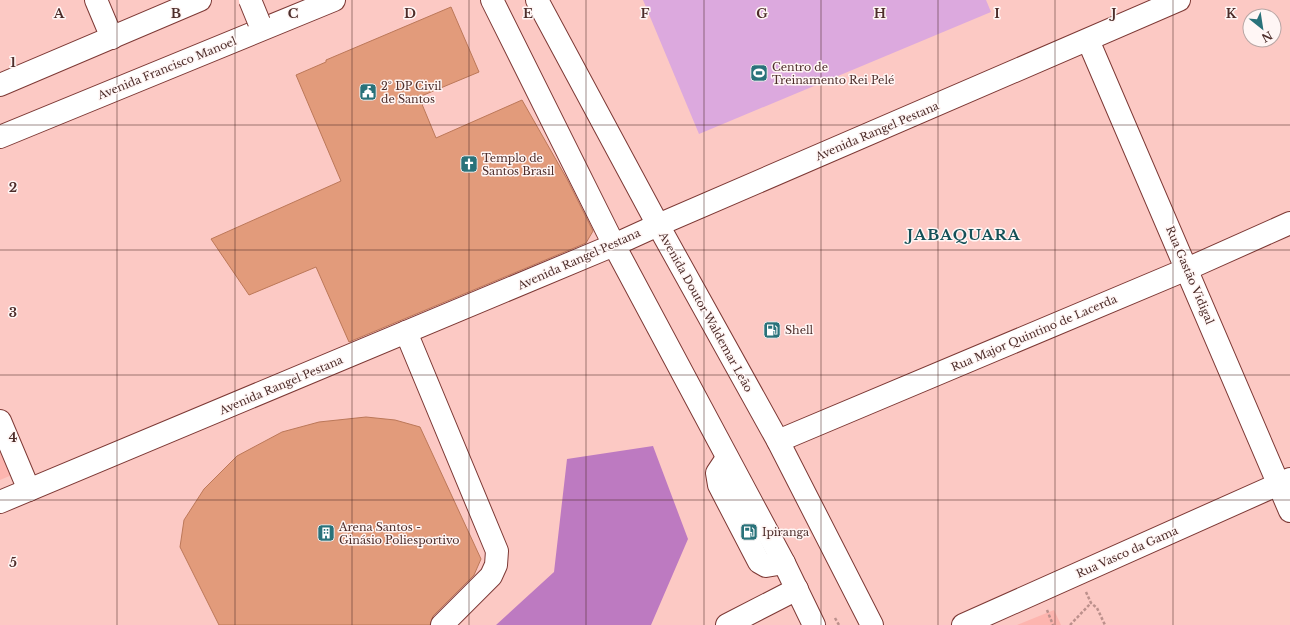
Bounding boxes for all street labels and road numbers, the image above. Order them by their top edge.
street label: Avenida Francisco Manoel [95,34,239,103]
street label: Avenida Rangel Pestana [812,98,942,164]
street label: Rua Gastão Vidigal [1163,224,1217,327]
street label: Avenida Rangel Pestana [515,225,643,293]
street label: Avenida Doutor Waldemar Leão [656,229,756,394]
street label: Rua Major Quintino de Lacerda [949,291,1120,374]
street label: Avenida Rangel Pestana [216,352,346,418]
street label: Rua Vasco da Gama [1074,523,1181,581]

